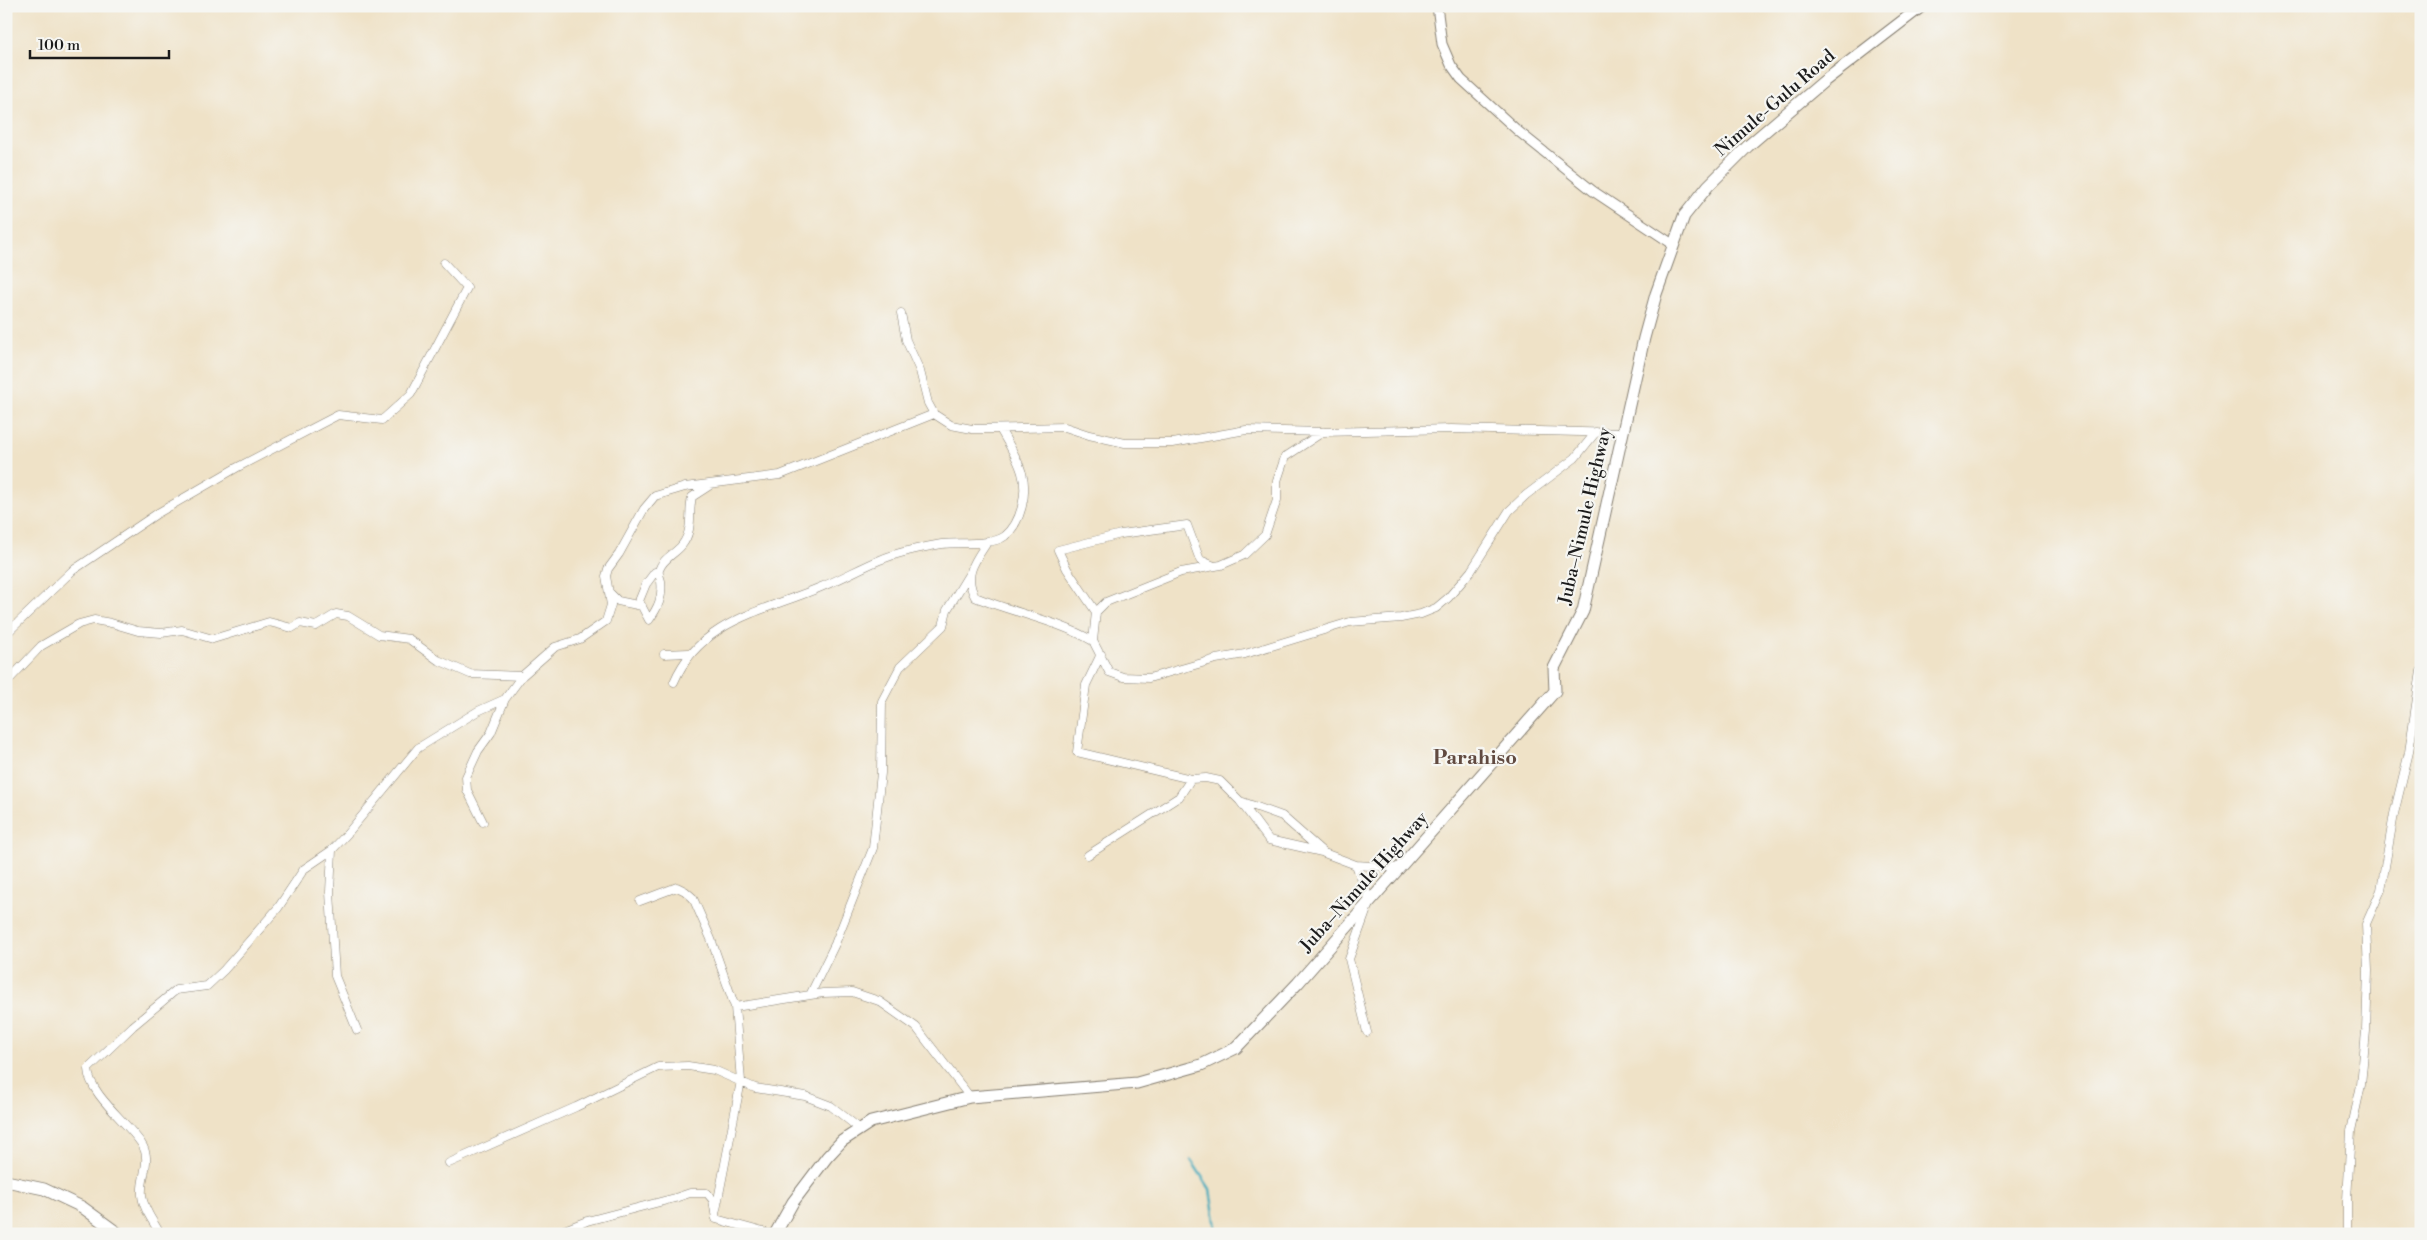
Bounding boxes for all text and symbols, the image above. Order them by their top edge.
scale bar [30,28,169,60]
text: 100 m [38,36,80,55]
street label: Nimule-Gulu Road [1710,44,1840,162]
street label: Juba–Nimule Highway [1553,425,1617,608]
district label: Parahiso [1433,746,1517,771]
street label: Juba–Nimule Highway [1294,807,1433,958]

